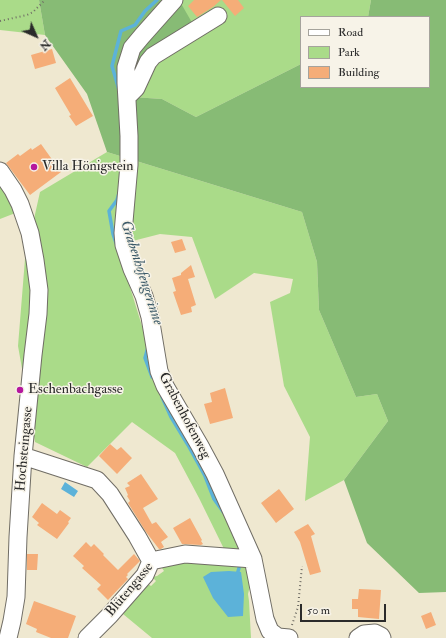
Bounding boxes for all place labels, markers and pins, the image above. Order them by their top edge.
place label: Villa Hönigstein [42,159,133,175]
marker: Villa Hönigstein [29,162,39,172]
place label: Eschenbachgasse [28,382,123,398]
marker: Eschenbachgasse [15,385,25,395]

